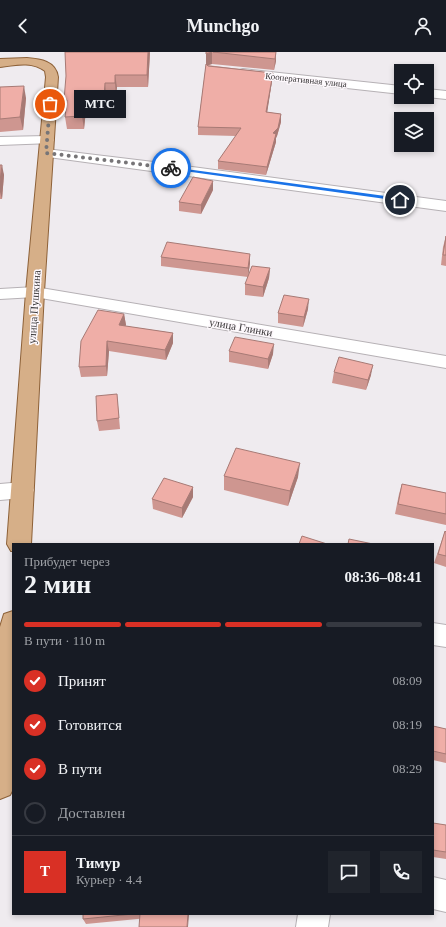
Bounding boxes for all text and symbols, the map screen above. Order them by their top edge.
icon: back [12,15,34,37]
icon: person [412,15,434,37]
text: Munchgo [186,16,260,36]
map controls [394,64,434,152]
button: locate [394,64,434,104]
street label: Кооперативная улица [265,71,347,89]
pin [33,87,67,121]
callout: МТС [74,90,126,118]
icon: bag [39,93,61,115]
text: МТС [85,96,115,111]
button: layers [394,112,434,152]
courier [151,148,191,188]
icon: bike [160,157,182,179]
pin [383,183,417,217]
icon: home [389,189,411,211]
street label: улица Пушкина [25,270,43,344]
street label: улица Глинки [208,316,274,338]
text: Прибудет через [24,554,110,569]
text: 08:36–08:41 [345,569,422,585]
text: 2 мин [24,570,91,599]
text: В пути · 110 m [24,633,105,648]
icon: check [24,670,46,692]
text: Принят [58,673,106,689]
text: 08:09 [392,673,422,688]
icon: check [24,714,46,736]
text: Готовится [58,717,122,733]
text: 08:19 [392,717,422,732]
icon: check [24,758,46,780]
text: В пути [58,761,102,777]
text: 08:29 [392,761,422,776]
text: Доставлен [58,805,125,821]
button: chat [328,851,370,893]
button: phone [380,851,422,893]
text: Тимур [76,855,120,871]
text: Т [40,863,50,879]
text: Курьер · 4.4 [76,872,142,887]

